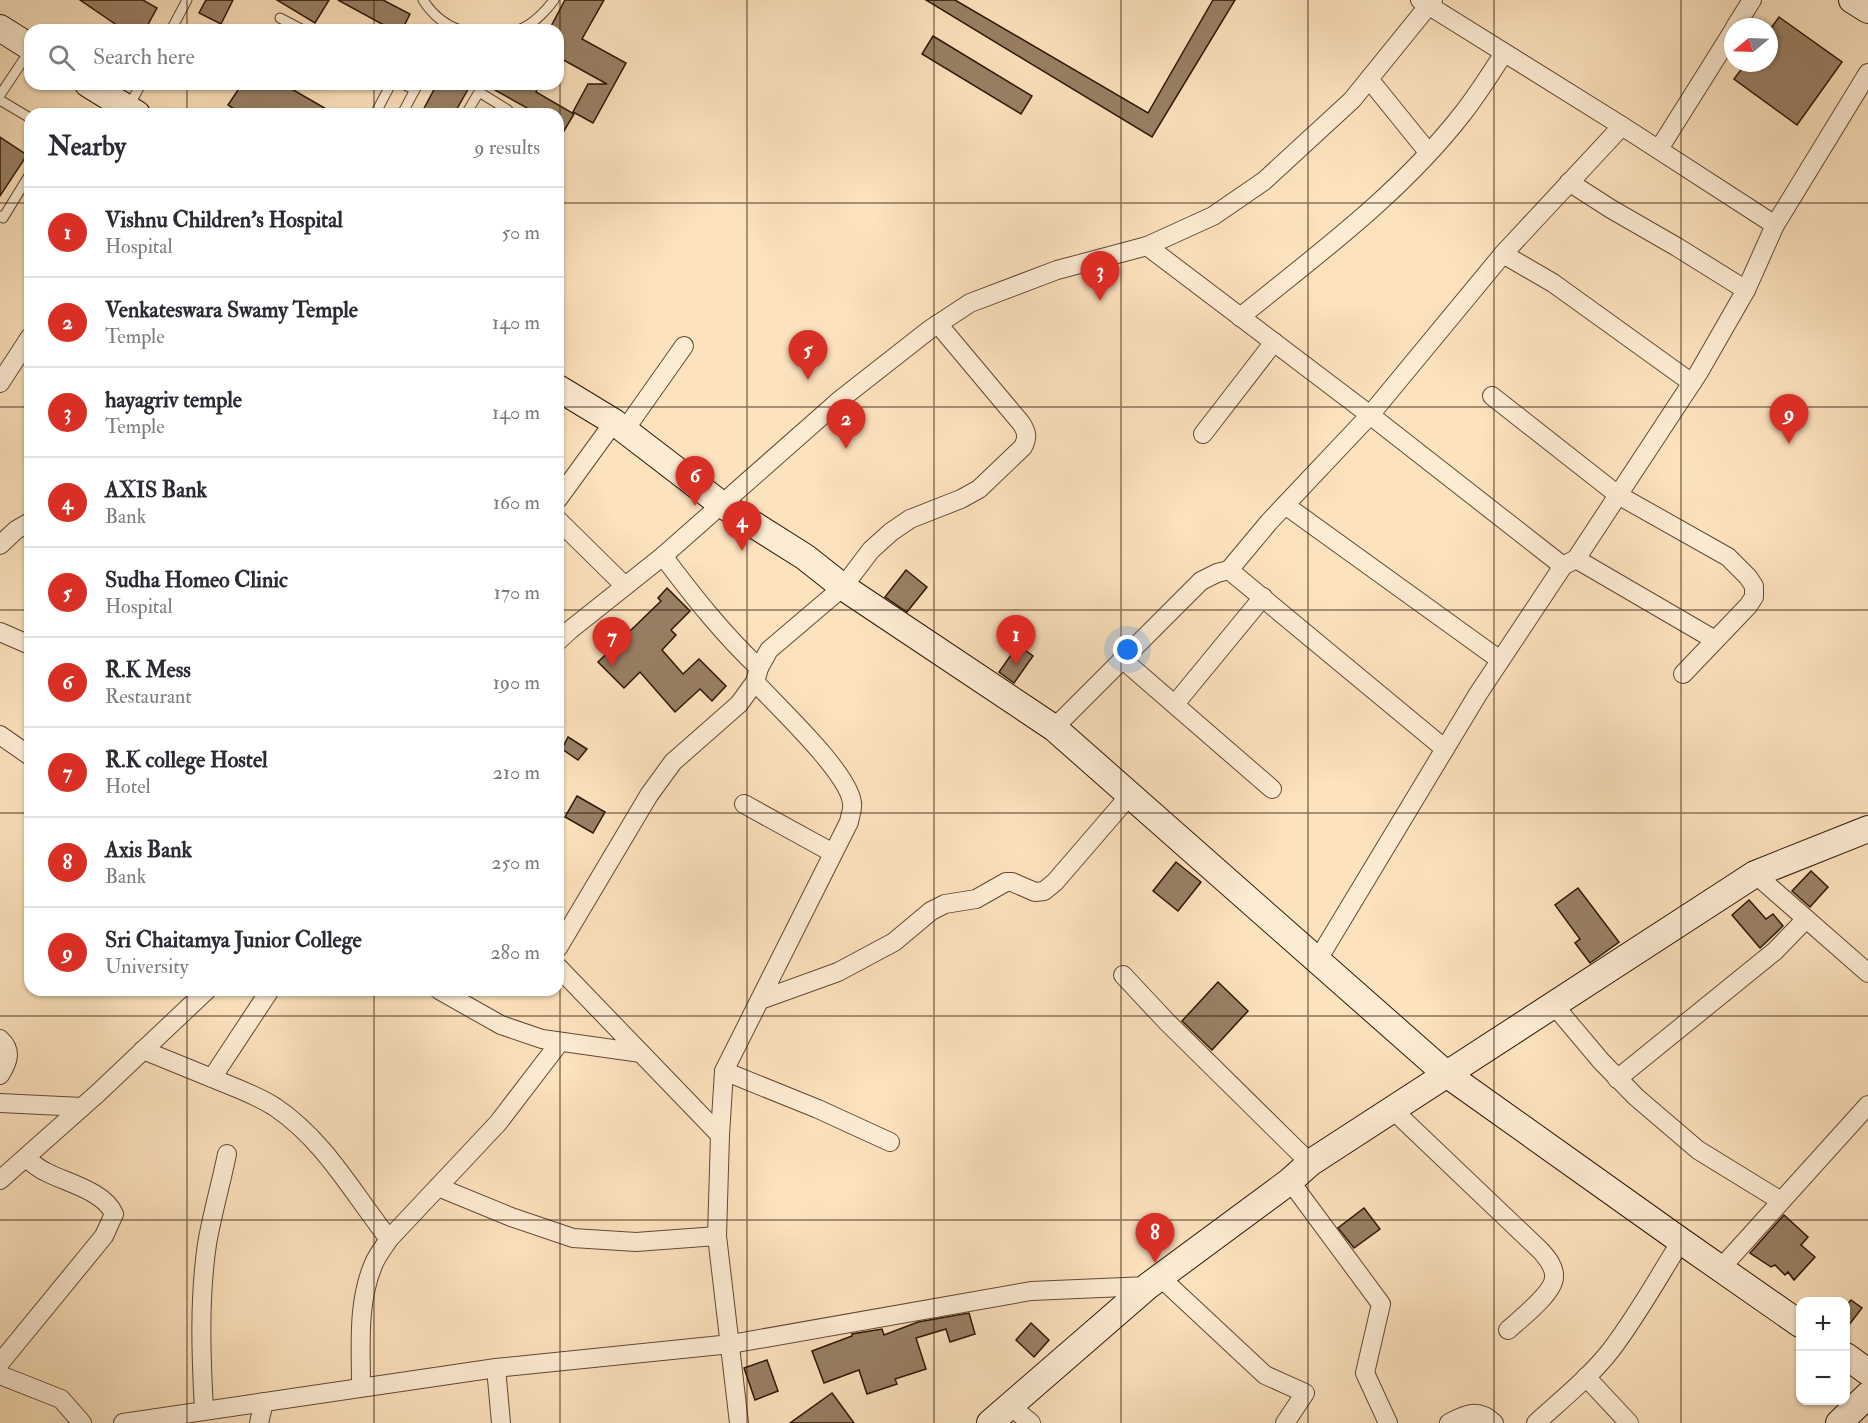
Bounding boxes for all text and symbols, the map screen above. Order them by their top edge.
north arrow [1724,18,1778,72]
search box [24,24,564,90]
icon: search [45,41,78,74]
text: Search here [93,43,195,71]
text: Nearby [48,131,126,163]
text: 9 results [474,135,540,160]
text: Vishnu Children's Hospital [105,206,343,234]
text: 1 [64,220,71,245]
text: 50 m [501,220,540,245]
text: Hospital [105,234,173,259]
pin: 3 [1080,252,1120,301]
text: Venkateswara Swamy Temple [105,296,358,324]
text: 2 [62,310,73,335]
text: 140 m [492,310,540,335]
text: Temple [105,324,165,349]
pin: 5 [788,330,828,380]
text: hayagriv temple [105,386,242,414]
pin: 9 [1770,394,1808,444]
text: 3 [64,400,71,425]
text: 140 m [492,400,540,425]
pin: 2 [826,400,866,449]
text: Temple [105,414,165,439]
pin: 6 [676,456,714,506]
text: AXIS Bank [105,476,207,504]
text: 4 [62,490,73,515]
text: 160 m [493,490,540,515]
pin: 4 [722,502,762,551]
text: Bank [105,504,146,529]
text: Sudha Homeo Clinic [105,566,288,594]
text: 5 [63,580,72,605]
text: 170 m [494,580,540,605]
text: Hospital [105,594,173,619]
pin: 1 [996,616,1036,665]
pin: 7 [592,618,632,667]
your location [1113,635,1142,664]
text: R.K Mess [105,656,191,684]
text: 6 [62,670,73,695]
text: 190 m [493,670,540,695]
text: Restaurant [105,684,192,709]
text: R.K college Hostel [105,746,268,774]
text: 7 [63,760,72,785]
text: 210 m [493,760,540,785]
text: Hotel [105,774,151,799]
text: Axis Bank [105,836,192,864]
text: 8 [63,850,72,875]
text: 250 m [491,850,540,875]
text: Bank [105,864,146,889]
text: Sri Chaitamya Junior College [105,926,362,954]
text: 9 [62,940,73,965]
text: 280 m [490,940,540,965]
text: University [105,954,188,979]
pin: 8 [1136,1214,1174,1263]
map controls [1796,1297,1850,1405]
button: + [1796,1297,1850,1351]
button: − [1796,1351,1850,1405]

